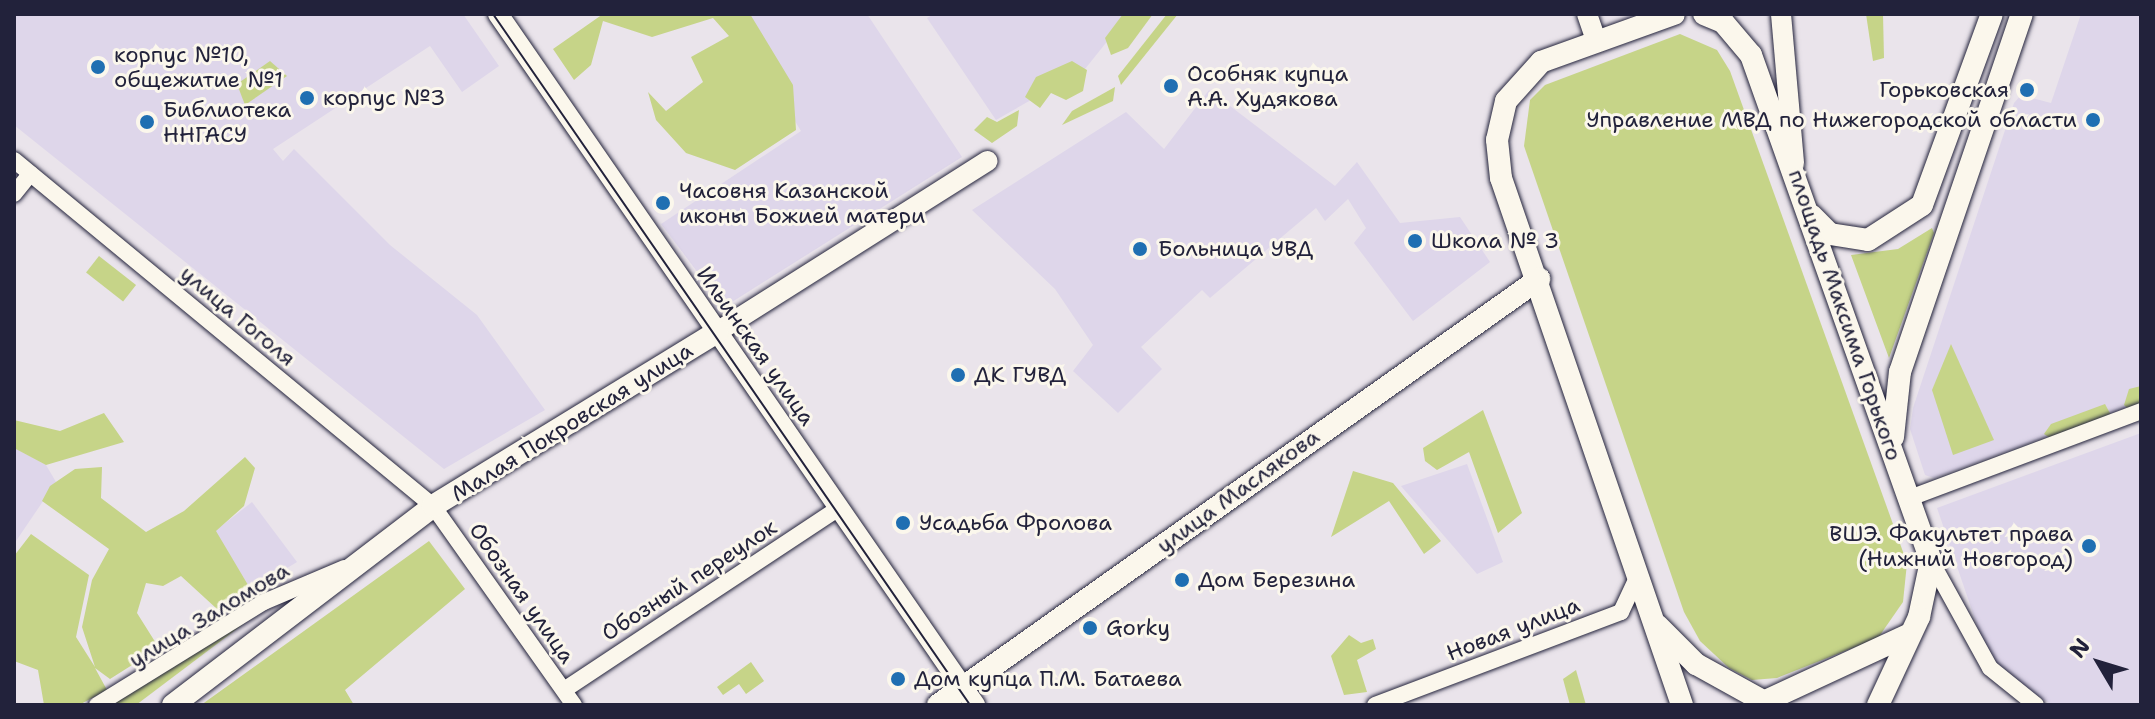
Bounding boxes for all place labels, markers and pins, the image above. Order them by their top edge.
place label: корпус №10, общежитие №1 [114,41,283,92]
marker: корпус №10, общежитие №1 [89,58,107,76]
place label: Особняк купца А.А. Худякова [1187,60,1348,112]
marker: Особняк купца А.А. Худякова [1162,77,1180,95]
place label: Горьковская [1879,77,2009,103]
marker: Горьковская [2016,79,2038,101]
place label: корпус №3 [323,85,445,111]
marker: корпус №3 [298,89,316,107]
place label: Библиотека ННГАСУ [163,96,291,148]
place label: Управление МВД по Нижегородской области [1586,107,2077,133]
marker: Управление МВД по Нижегородской области [2084,111,2102,129]
marker: Библиотека ННГАСУ [138,113,156,131]
place label: Часовня Казанской иконы Божией матери [679,177,925,228]
marker: Часовня Казанской иконы Божией матери [654,194,672,212]
place label: Школа № 3 [1431,228,1559,254]
marker: Школа № 3 [1406,232,1424,250]
place label: Больница УВД [1158,236,1313,262]
marker: Больница УВД [1129,238,1151,260]
place label: ДК ГУВД [974,362,1066,388]
marker: ДК ГУВД [949,366,967,384]
place label: Усадьба Фролова [919,510,1112,536]
marker: Усадьба Фролова [894,514,912,532]
place label: ВШЭ. Факультет права (Нижний Новгород) [1829,520,2073,572]
marker: ВШЭ. Факультет права (Нижний Новгород) [2080,537,2098,555]
place label: Дом Березина [1198,567,1355,593]
marker: Дом Березина [1173,571,1191,589]
place label: Gorky [1106,615,1170,641]
marker: Gorky [1081,619,1099,637]
place label: Дом купца П.М. Батаева [914,666,1182,692]
marker: Дом купца П.М. Батаева [889,670,907,688]

